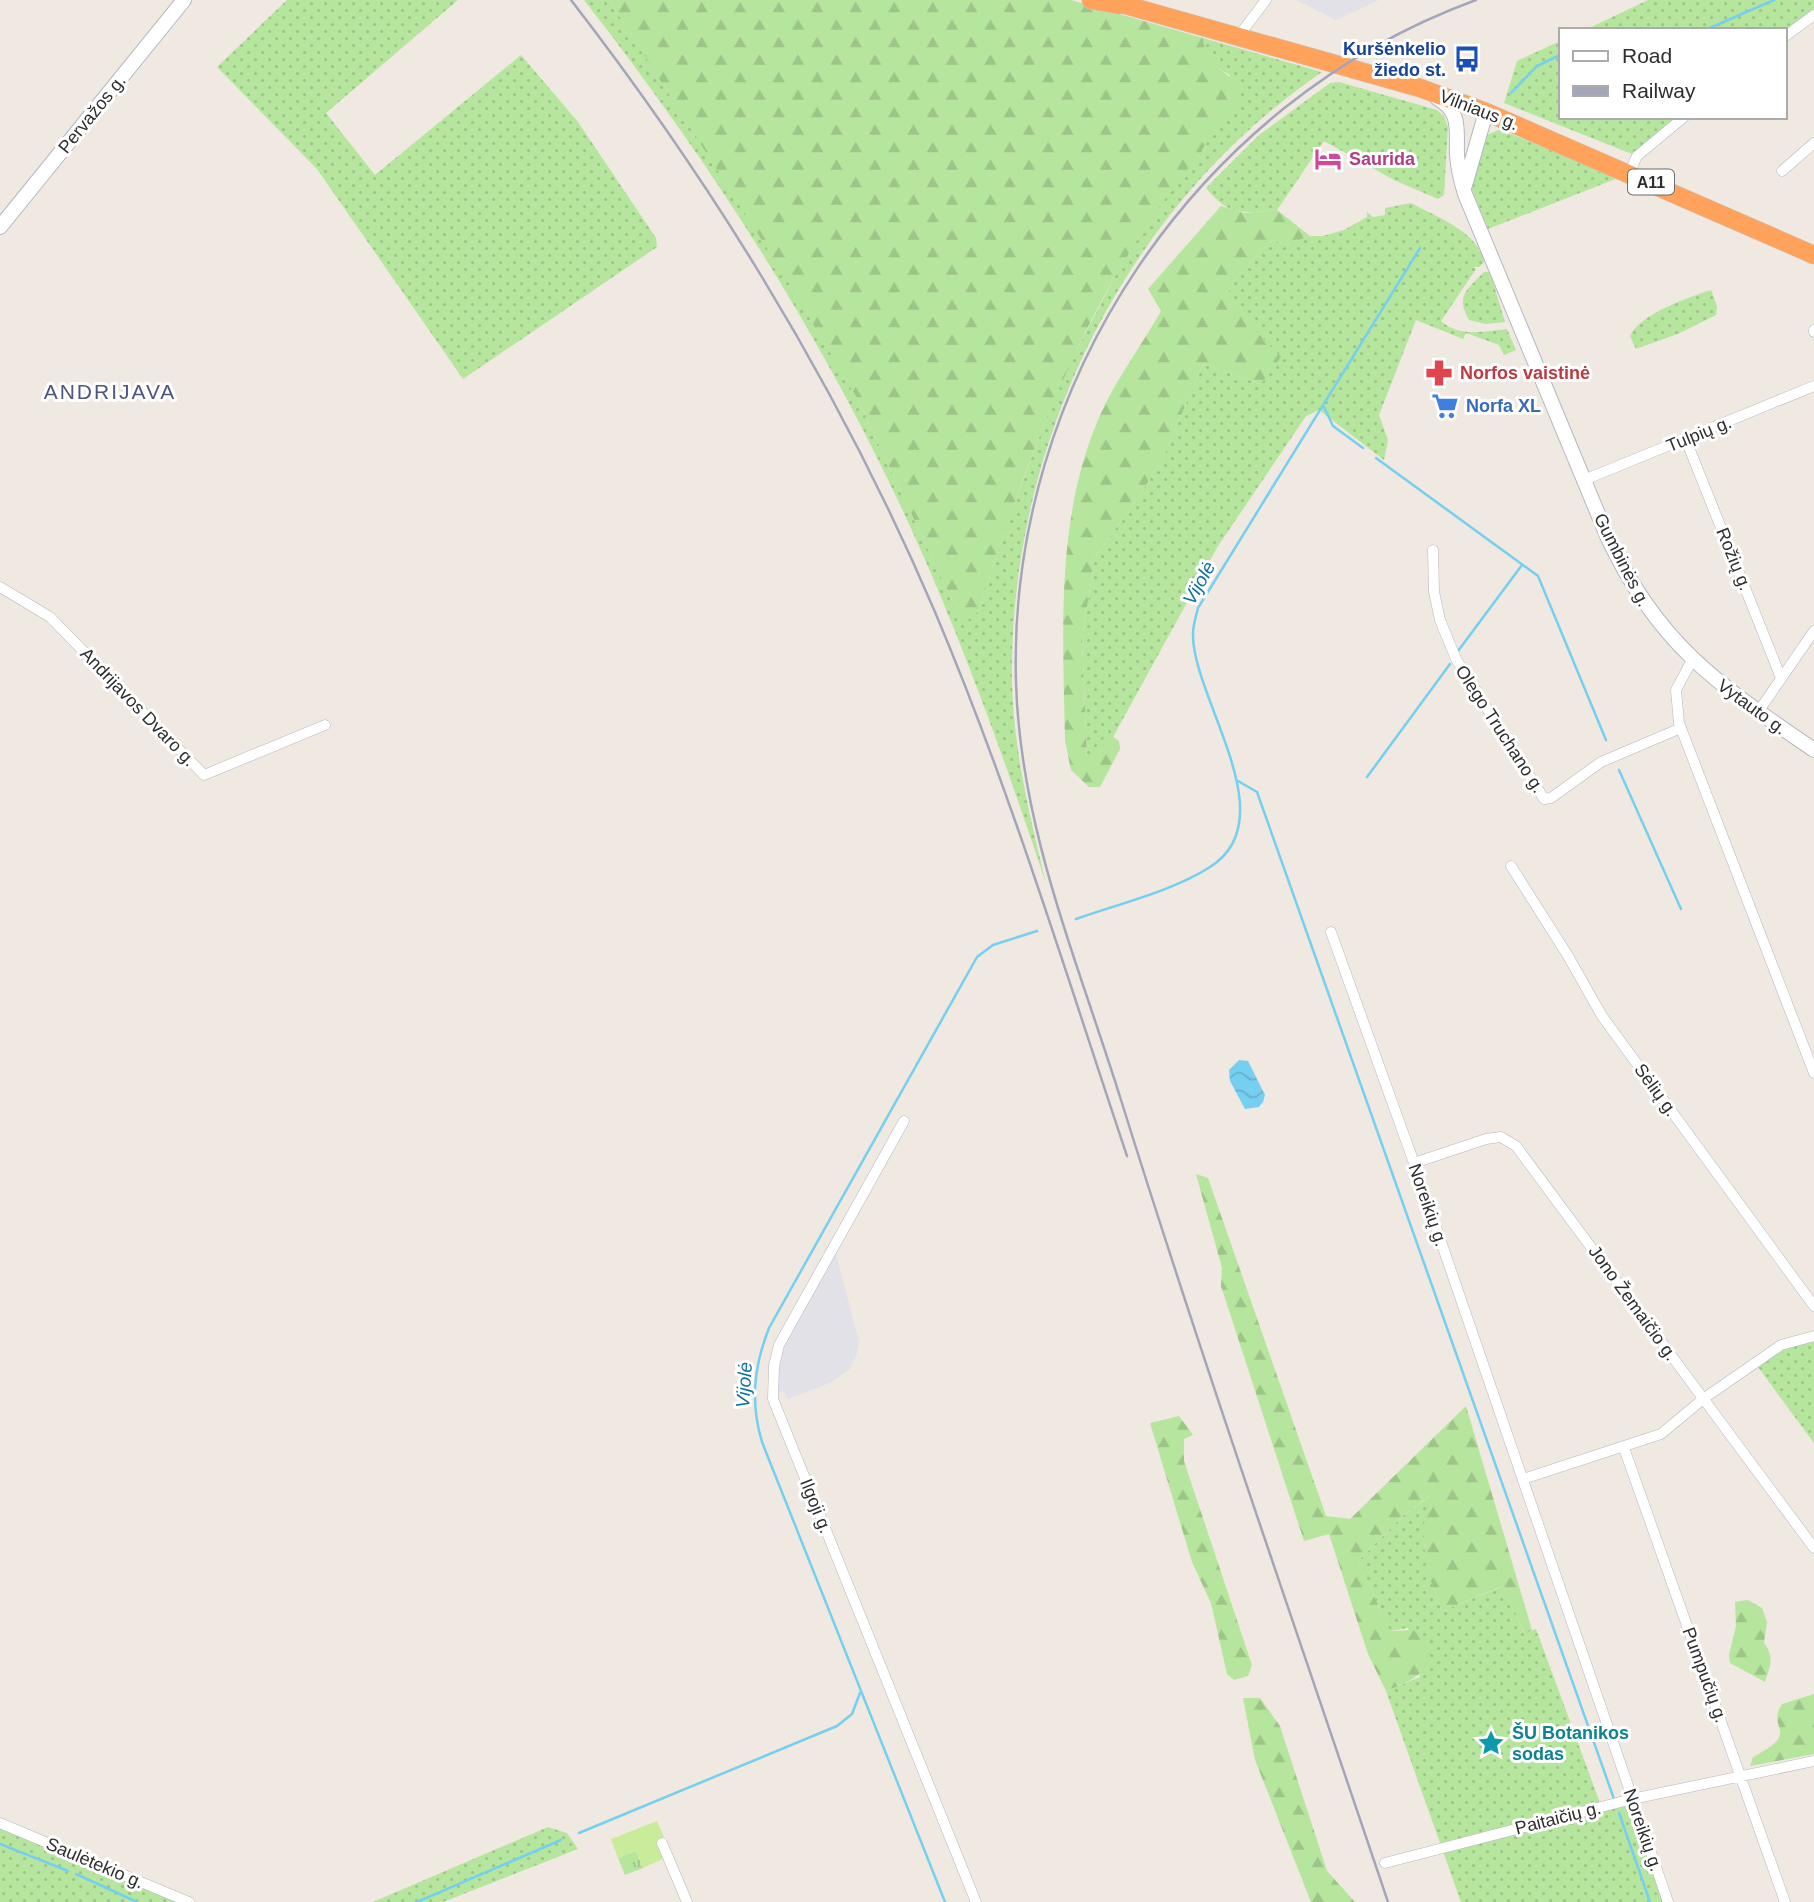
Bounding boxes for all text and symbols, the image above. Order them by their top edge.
legend [1559,28,1786,119]
place label: Kuršėnkelio žiedo st. [1343,39,1446,80]
bus stop icon: Kuršėnkelio žiedo st. [1452,44,1482,74]
text: Road [1622,44,1672,67]
street label: Pervažos g. [54,71,130,157]
text: Railway [1622,79,1696,102]
street label: Vilniaus g. [1437,86,1521,134]
hotel icon: Saurida [1313,144,1343,174]
place label: Saurida [1349,149,1416,169]
road number: A11 [1628,170,1674,194]
pharmacy icon: Norfos vaistinė [1424,358,1454,388]
place label: Norfos vaistinė [1460,363,1590,383]
district label: ANDRIJAVA [44,380,176,403]
supermarket icon: Norfa XL [1430,391,1460,421]
place label: Norfa XL [1466,396,1541,416]
street label: Tulpių g. [1664,412,1734,456]
street label: Gumbinės g. [1590,510,1654,610]
street label: Rožių g. [1712,525,1756,593]
water label: Vijolė [1179,558,1219,608]
street label: Andrijavos Dvaro g. [76,644,200,770]
street label: Olego Truchano g. [1451,661,1549,797]
street label: Vytauto g. [1714,675,1790,739]
street label: Sėlių g. [1630,1060,1682,1120]
street label: Noreikių g. [1405,1161,1451,1249]
street label: Jono Žemaičio g. [1585,1242,1681,1364]
water label: Vijolė [732,1361,756,1409]
street label: Ilgoji g. [796,1476,836,1536]
street label: Pumpučių g. [1678,1625,1732,1725]
place label: ŠU Botanikos sodas [1512,1722,1629,1764]
place icon: ŠU Botanikos sodas [1476,1728,1506,1758]
street label: Noreikių g. [1620,1786,1666,1874]
street label: Paitaičių g. [1513,1798,1603,1838]
street label: Saulėtekio g. [43,1833,147,1893]

